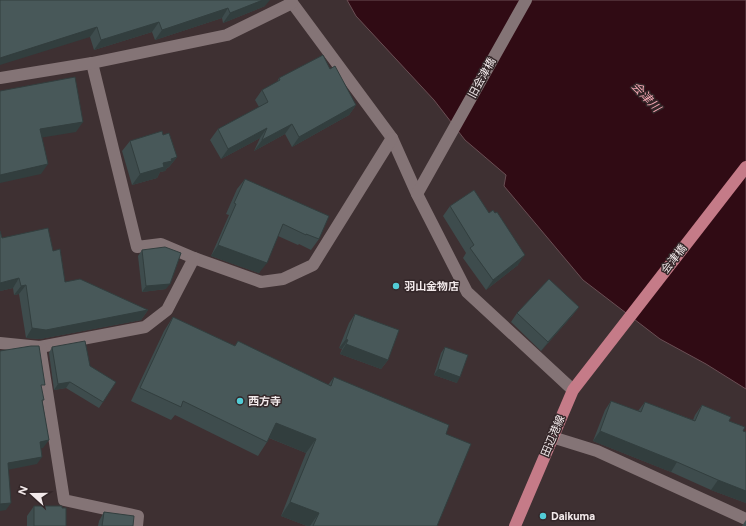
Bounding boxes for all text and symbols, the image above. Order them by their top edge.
street label: 旧会津橋 [466,56,498,100]
water label: 会津川 [629,79,665,116]
street label: 会津橋 [659,242,689,276]
place label: 羽山金物店 [404,280,459,293]
marker: 羽山金物店 [391,281,401,291]
place label: 西方寺 [248,395,281,408]
marker: 西方寺 [235,396,245,406]
street label: 田辺港線 [538,413,568,459]
north arrow [12,474,52,514]
text: N [16,484,31,497]
place label: Daikuma [551,510,595,523]
marker: Daikuma [538,511,548,521]

